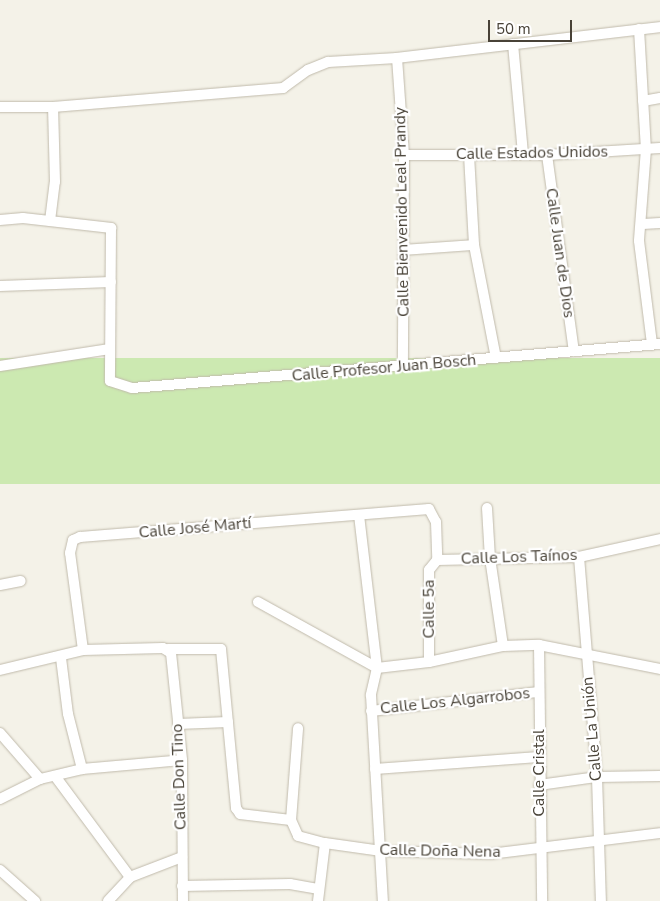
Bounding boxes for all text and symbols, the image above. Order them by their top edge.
scale bar [490,10,574,42]
text: 50 m [496,19,531,39]
street label: Calle Bienvenido Leal Prandy [391,107,413,317]
street label: Calle Estados Unidos [456,142,608,164]
street label: Calle Juan de Dios [541,187,579,319]
street label: Calle Profesor Juan Bosch [291,350,477,386]
street label: Calle José Martí [138,514,252,542]
street label: Calle Los Taínos [460,545,578,569]
street label: Calle 5a [419,579,439,639]
street label: Calle La Unión [578,676,606,782]
street label: Calle Los Algarrobos [379,684,531,718]
street label: Calle Don Tino [168,724,190,830]
street label: Calle Cristal [529,729,549,817]
street label: Calle Doña Nena [379,840,501,862]

